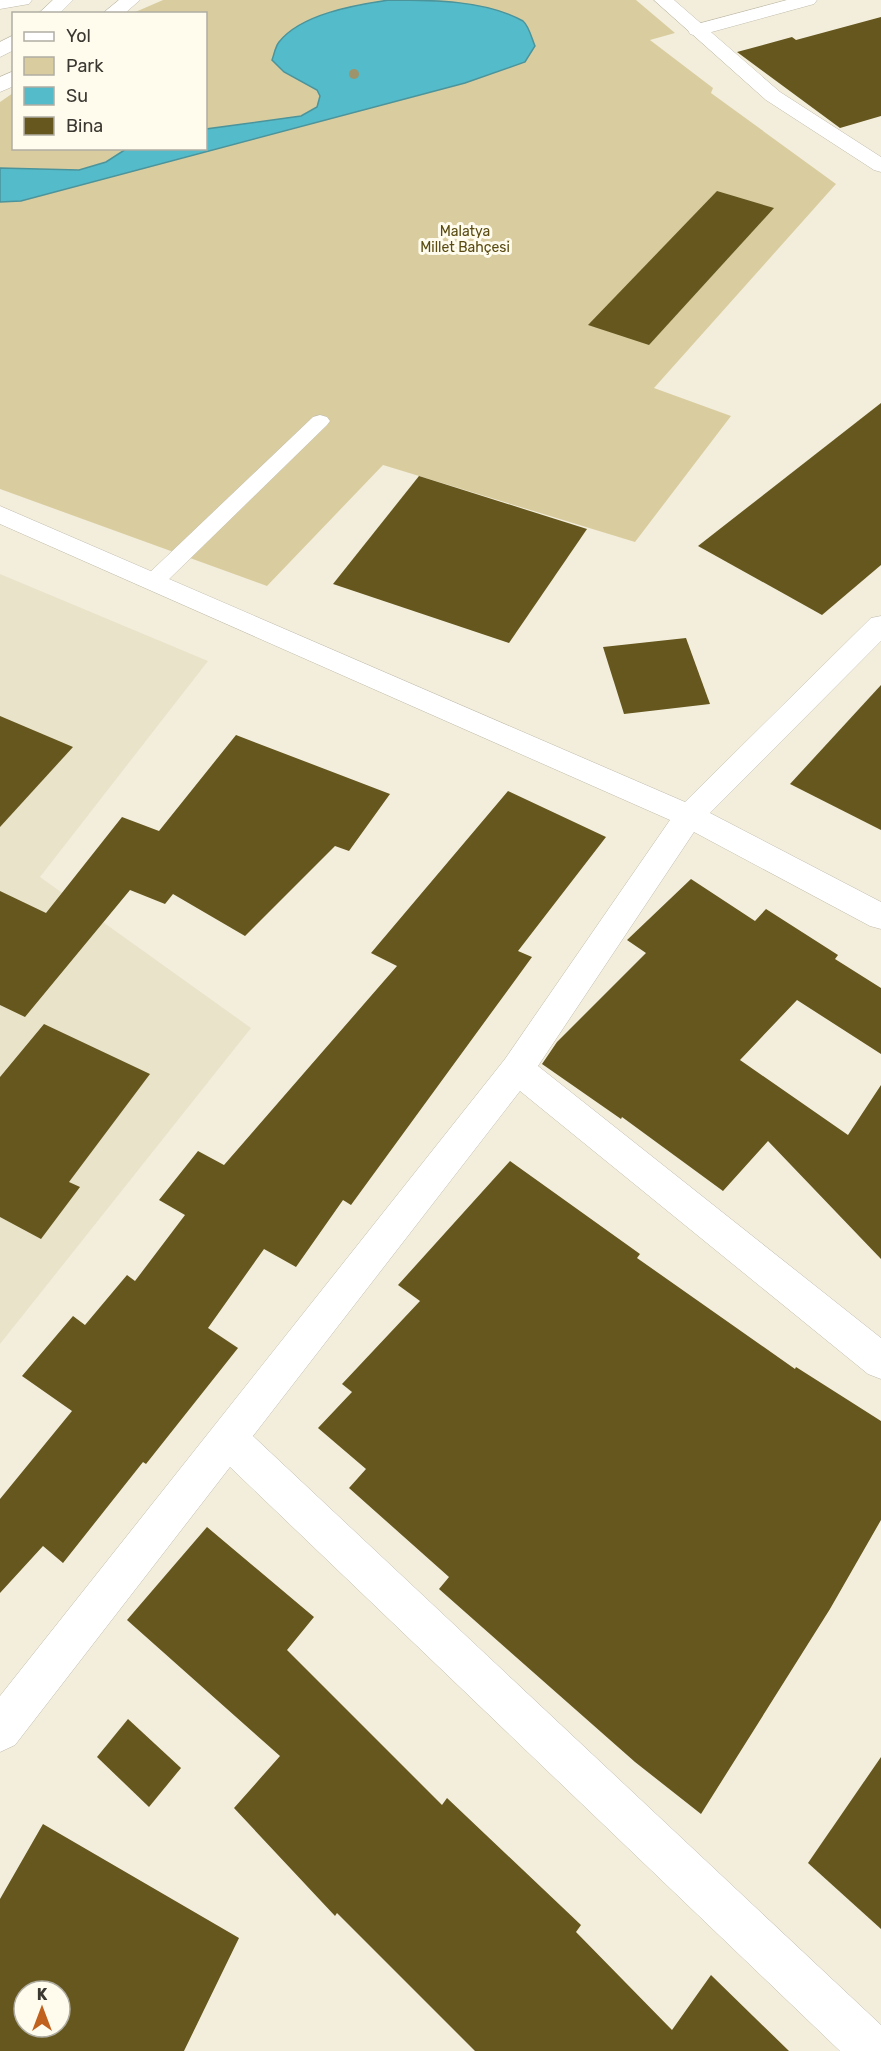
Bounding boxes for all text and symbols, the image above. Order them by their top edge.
legend [12,12,207,150]
text: Yol [66,25,91,47]
text: Park [66,55,104,77]
text: Su [66,85,88,107]
text: Bina [66,115,103,137]
park label: Malatya Millet Bahçesi [420,223,510,256]
north arrow [12,1979,72,2039]
text: K [37,1985,48,2004]

